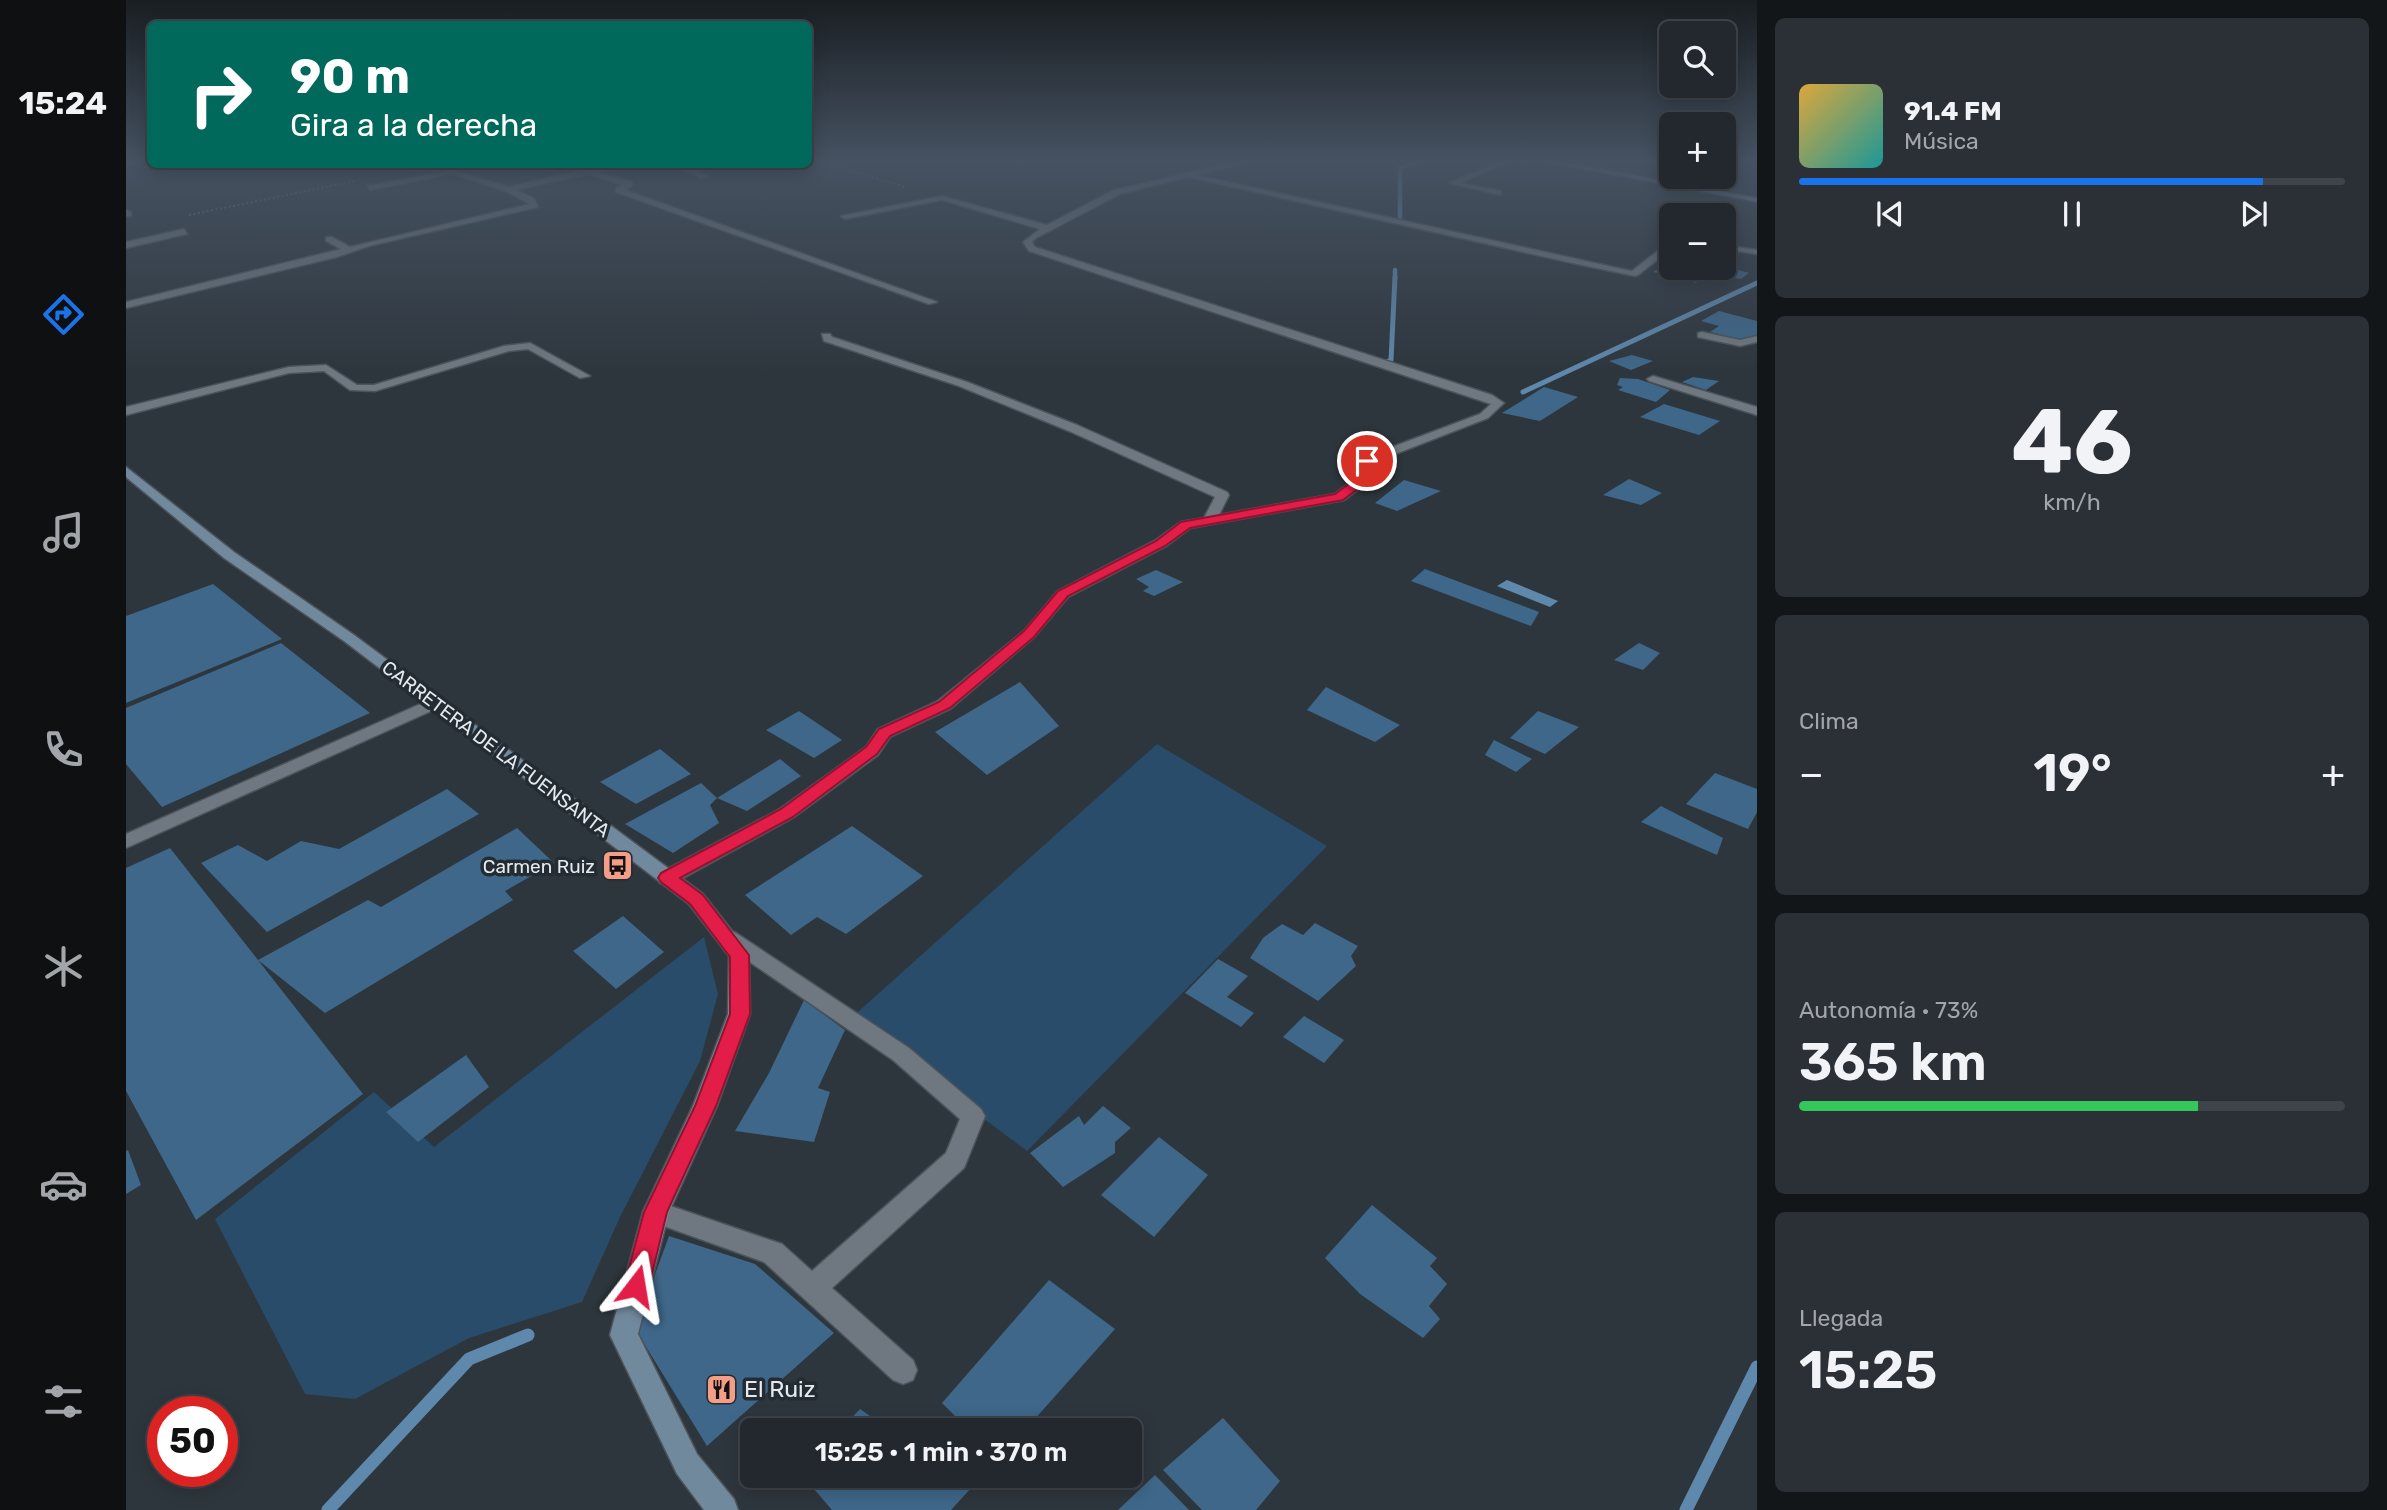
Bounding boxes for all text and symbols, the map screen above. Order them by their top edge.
map controls [1659,21,1736,280]
button: search [1659,21,1736,98]
text: 90 m [290,47,410,105]
icon: right [175,49,266,140]
text: 15:24 [19,84,107,122]
text: 91.4 FM [1904,96,2002,127]
text: Gira a la derecha [290,106,537,144]
button: + [1659,112,1736,189]
text: Música [1904,127,1979,155]
icon: previous [1871,195,1909,233]
icon: pause [2053,195,2091,233]
icon: next [2235,195,2273,233]
button: − [1659,203,1736,280]
icon: directions [39,290,88,339]
text: 46 [2011,388,2133,496]
pin [1337,431,1397,491]
icon: arrive [1348,442,1386,480]
text: km/h [2043,488,2101,516]
icon: music [39,508,88,557]
street label: CARRETERA DE LA FUENSANTA [378,656,615,842]
text: Clima [1799,707,1859,735]
icon: phone [39,725,88,774]
text: 19° [2033,742,2112,804]
text: − [1799,751,1824,797]
text: + [2321,751,2345,797]
bus stop icon: Carmen Ruiz [601,849,635,883]
place label: Carmen Ruiz [483,855,595,878]
icon: climate [39,942,88,991]
text: Autonomía · 73% [1799,996,1978,1024]
text: 365 km [1799,1031,1987,1093]
icon: car [39,1160,88,1209]
position arrow [599,1249,673,1323]
text: Llegada [1799,1304,1883,1332]
text: 15:25 [1799,1339,1937,1401]
restaurant icon: El Ruiz [704,1372,738,1406]
place label: El Ruiz [744,1375,815,1403]
icon: filters [39,1377,88,1426]
speed limit sign: 50 [147,1396,238,1487]
text: 15:25 · 1 min · 370 m [815,1437,1067,1468]

